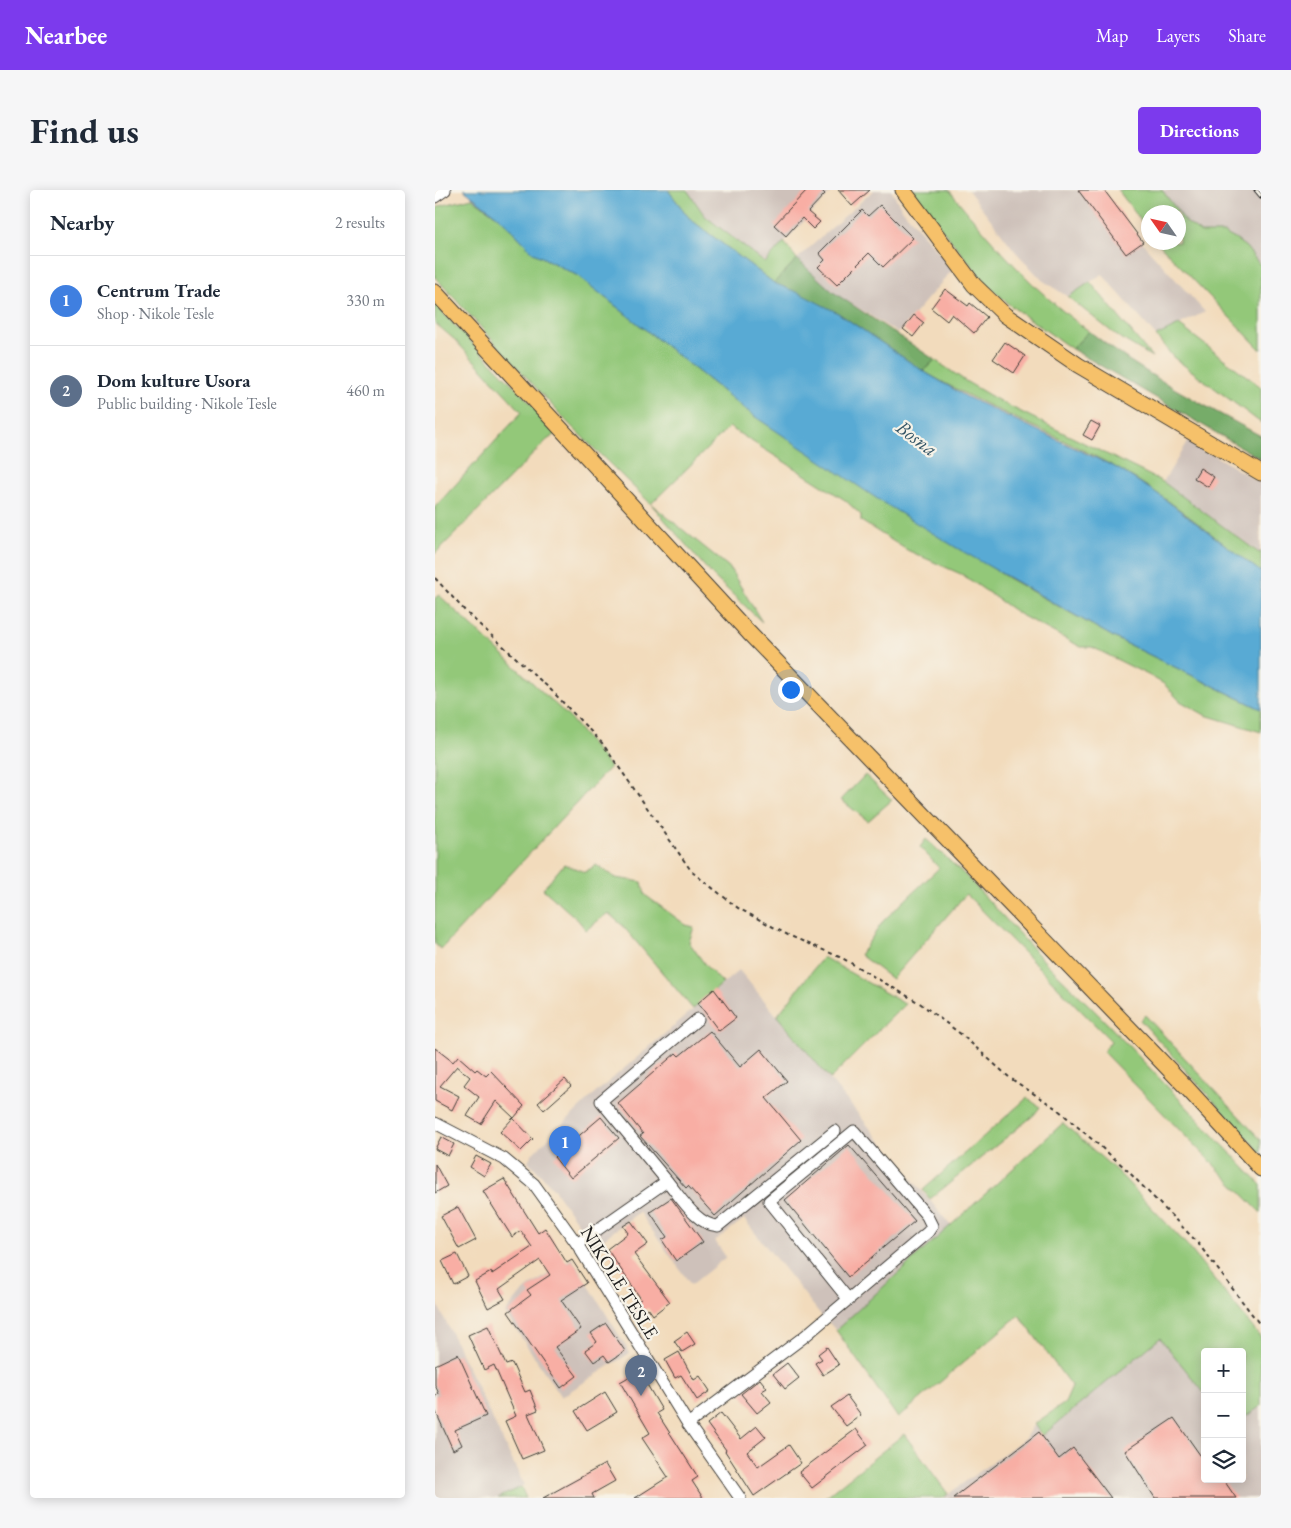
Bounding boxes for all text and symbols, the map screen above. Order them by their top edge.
text: Nearbee [25,20,107,51]
text: Map [1096,24,1128,47]
text: Layers [1156,24,1200,47]
text: Share [1228,24,1266,47]
button: Directions [1138,107,1261,154]
text: Find us [30,108,139,153]
north arrow [1141,205,1186,250]
text: Nearby [50,209,114,236]
text: 2 results [335,212,385,233]
text: Centrum Trade [97,278,221,303]
text: 1 [62,290,70,311]
text: 330 m [346,290,385,311]
text: Shop · Nikole Tesle [97,303,214,324]
text: Dom kulture Usora [97,368,251,393]
text: 2 [62,380,70,401]
text: 460 m [346,380,385,401]
text: Public building · Nikole Tesle [97,393,277,414]
water label: Bosna [890,413,943,462]
your location [778,677,804,703]
pin: 1 [549,1126,581,1167]
street label: NIKOLE TESLE [575,1221,664,1344]
map controls [1201,1348,1246,1483]
button: + [1201,1348,1246,1393]
pin: 2 [625,1355,657,1396]
button: − [1201,1393,1246,1438]
button: layers [1201,1438,1246,1483]

